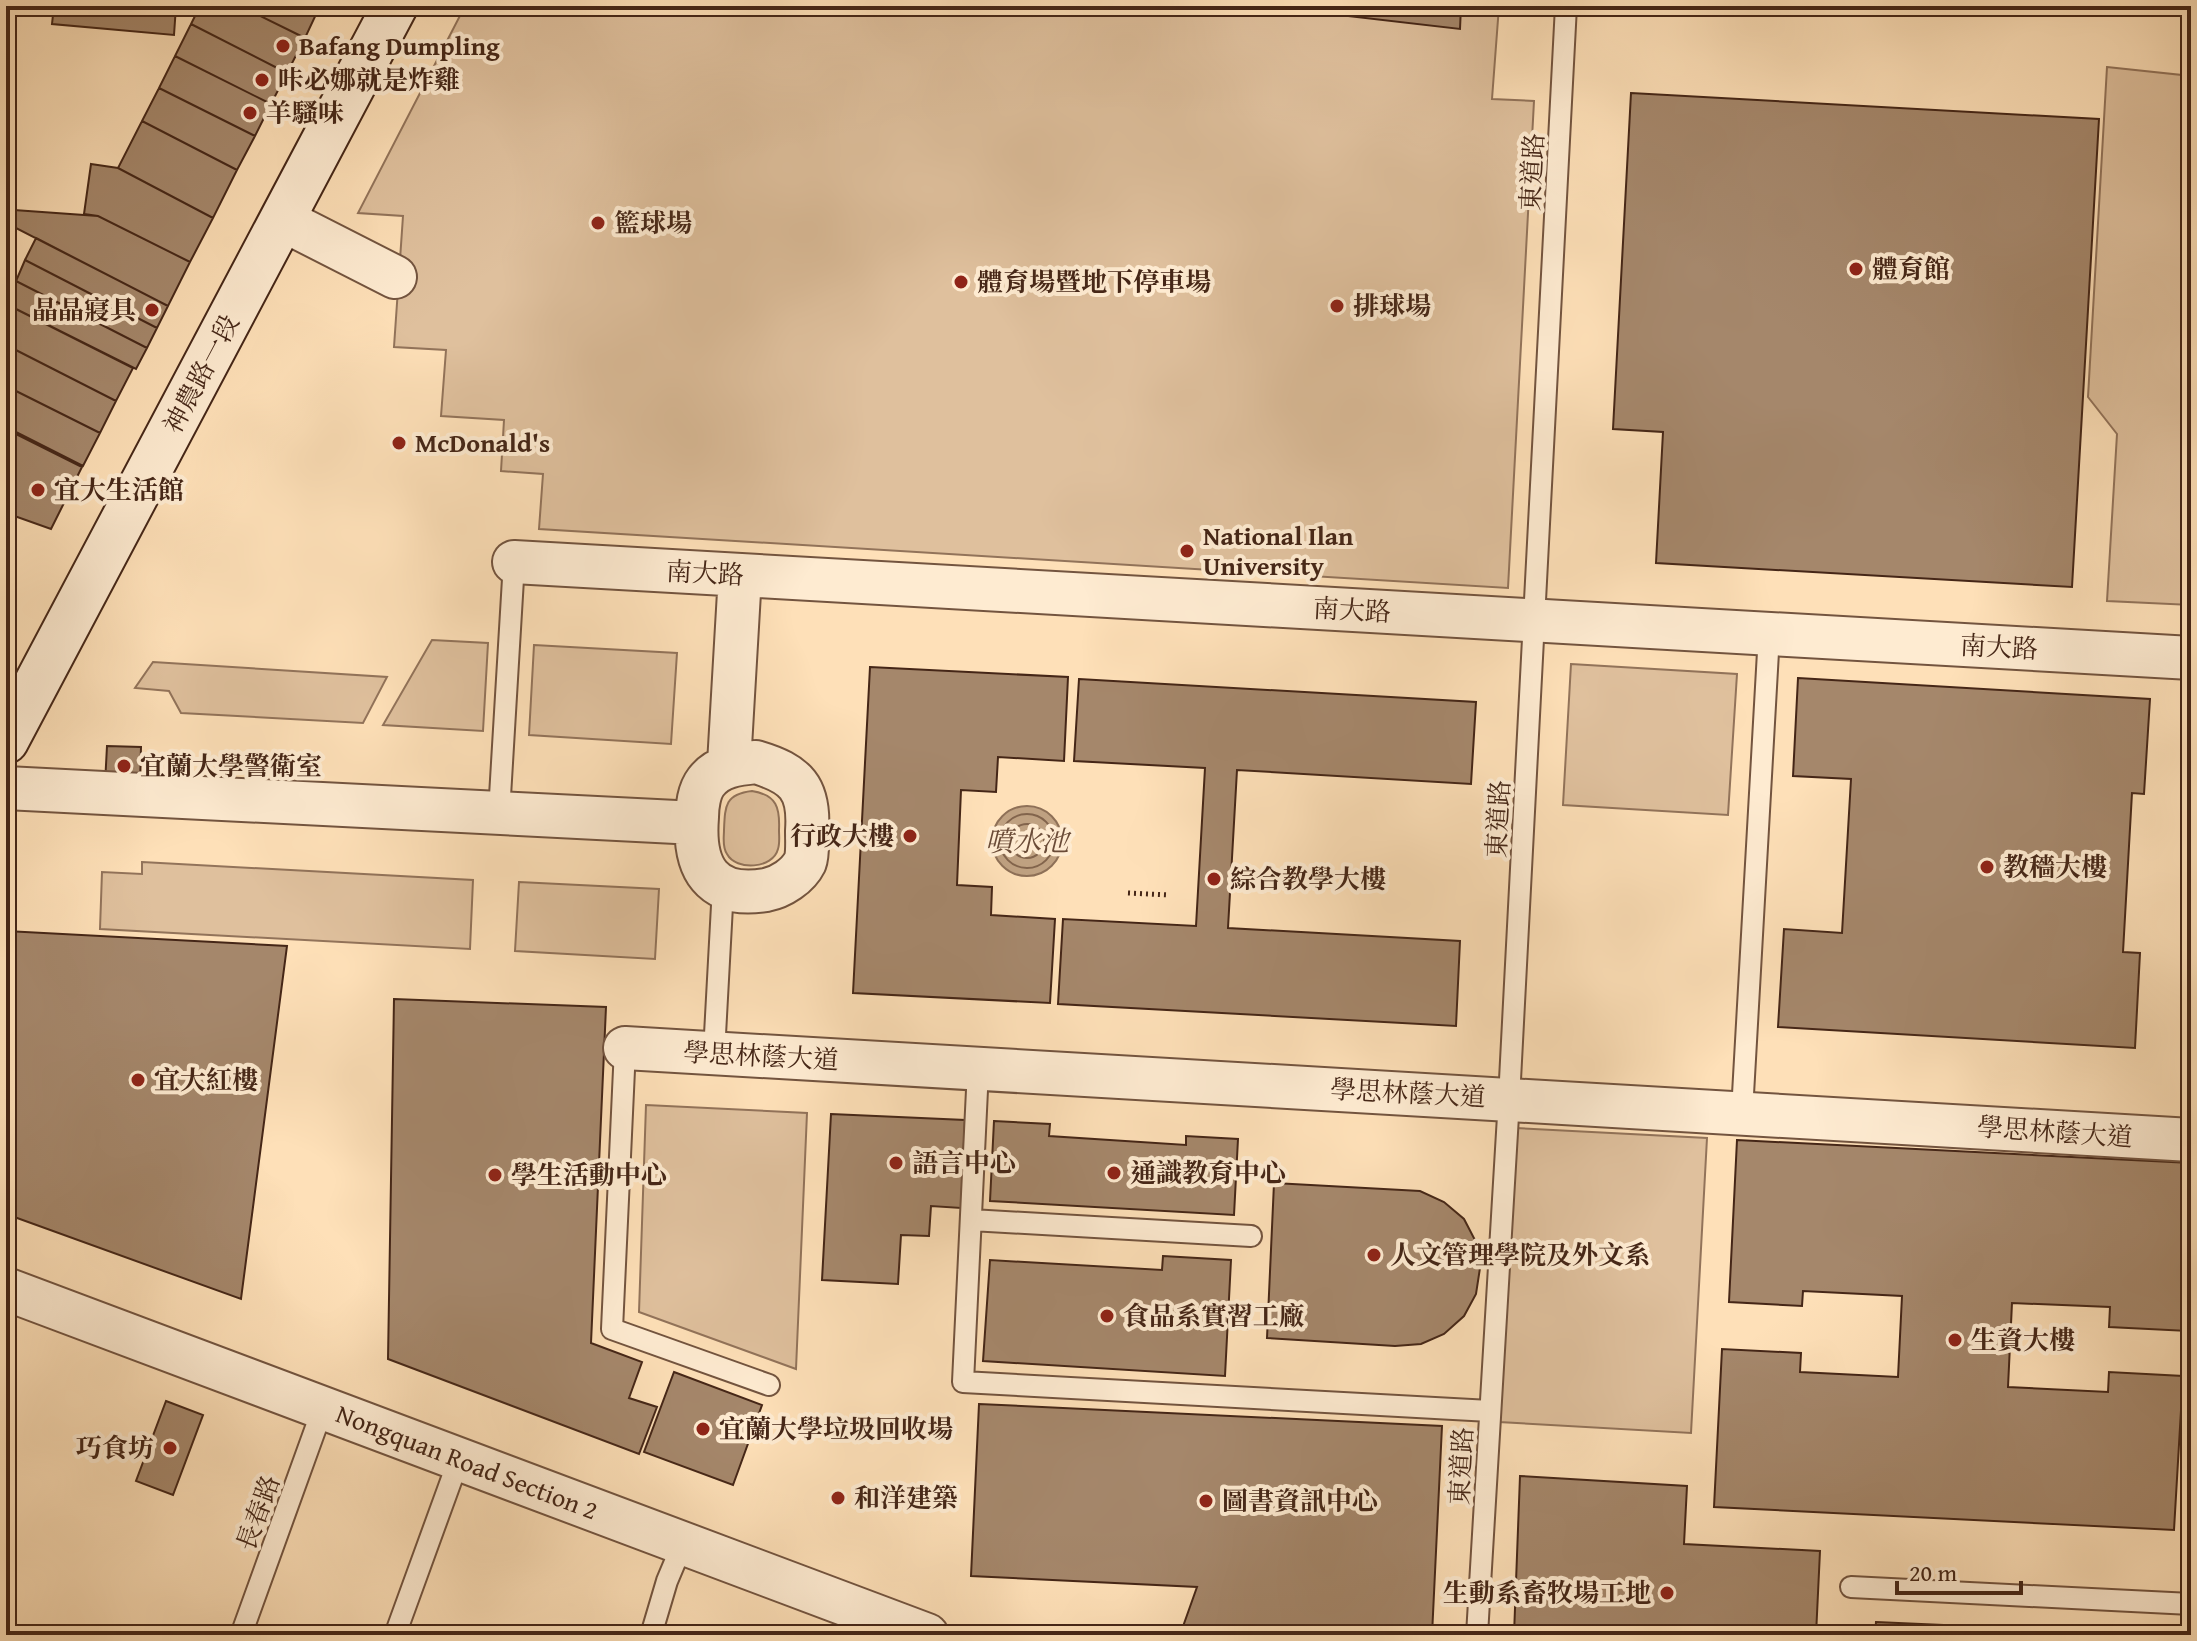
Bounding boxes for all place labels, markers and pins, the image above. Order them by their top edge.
place label: Bafang Dumpling [299,26,500,65]
marker: Bafang Dumpling [274,37,292,55]
place label: 咔必娜就是炸雞 [278,60,460,99]
marker: 咔必娜就是炸雞 [253,71,271,89]
place label: 羊騷味 [266,93,344,132]
marker: 羊騷味 [241,104,259,122]
place label: 籃球場 [614,203,692,242]
marker: 籃球場 [589,214,607,232]
place label: 體育館 [1872,249,1950,288]
marker: 體育館 [1847,260,1865,278]
place label: 體育場暨地下停車場 [977,262,1211,301]
marker: 體育場暨地下停車場 [952,273,970,291]
place label: 排球場 [1353,286,1431,325]
place label: 晶晶寢具 [32,290,136,329]
marker: 排球場 [1328,297,1346,315]
marker: 晶晶寢具 [143,301,161,319]
place label: McDonald's [415,423,550,462]
marker: McDonald's [390,434,408,452]
place label: 宜大生活館 [54,470,184,509]
marker: 宜大生活館 [29,481,47,499]
place label: National Ilan University [1203,516,1354,585]
marker: National Ilan University [1178,542,1196,560]
place label: 宜蘭大學警衛室 [140,746,322,785]
marker: 宜蘭大學警衛室 [115,757,133,775]
place label: 行政大樓 [790,816,894,855]
marker: 行政大樓 [901,827,919,845]
place label: 教穡大樓 [2003,847,2107,886]
marker: 教穡大樓 [1978,858,1996,876]
place label: 綜合教學大樓 [1230,859,1386,898]
marker: 綜合教學大樓 [1205,870,1223,888]
place label: 宜大紅樓 [154,1060,258,1099]
marker: 宜大紅樓 [129,1071,147,1089]
place label: 語言中心 [912,1143,1016,1182]
place label: 通識教育中心 [1130,1153,1286,1192]
marker: 語言中心 [887,1154,905,1172]
place label: 學生活動中心 [511,1155,667,1194]
marker: 通識教育中心 [1105,1164,1123,1182]
marker: 學生活動中心 [486,1166,504,1184]
place label: 人文管理學院及外文系 [1390,1235,1650,1274]
marker: 人文管理學院及外文系 [1365,1246,1383,1264]
place label: 食品系實習工廠 [1123,1296,1305,1335]
marker: 食品系實習工廠 [1098,1307,1116,1325]
place label: 生資大樓 [1971,1320,2075,1359]
marker: 生資大樓 [1946,1331,1964,1349]
place label: 宜蘭大學垃圾回收場 [719,1409,953,1448]
marker: 宜蘭大學垃圾回收場 [694,1420,712,1438]
place label: 巧食坊 [76,1428,154,1467]
marker: 巧食坊 [161,1439,179,1457]
place label: 和洋建築 [854,1478,958,1517]
place label: 圖書資訊中心 [1222,1481,1378,1520]
marker: 和洋建築 [829,1489,847,1507]
marker: 圖書資訊中心 [1197,1492,1215,1510]
place label: 生動系畜牧場工地 [1443,1573,1651,1612]
marker: 生動系畜牧場工地 [1658,1584,1676,1602]

